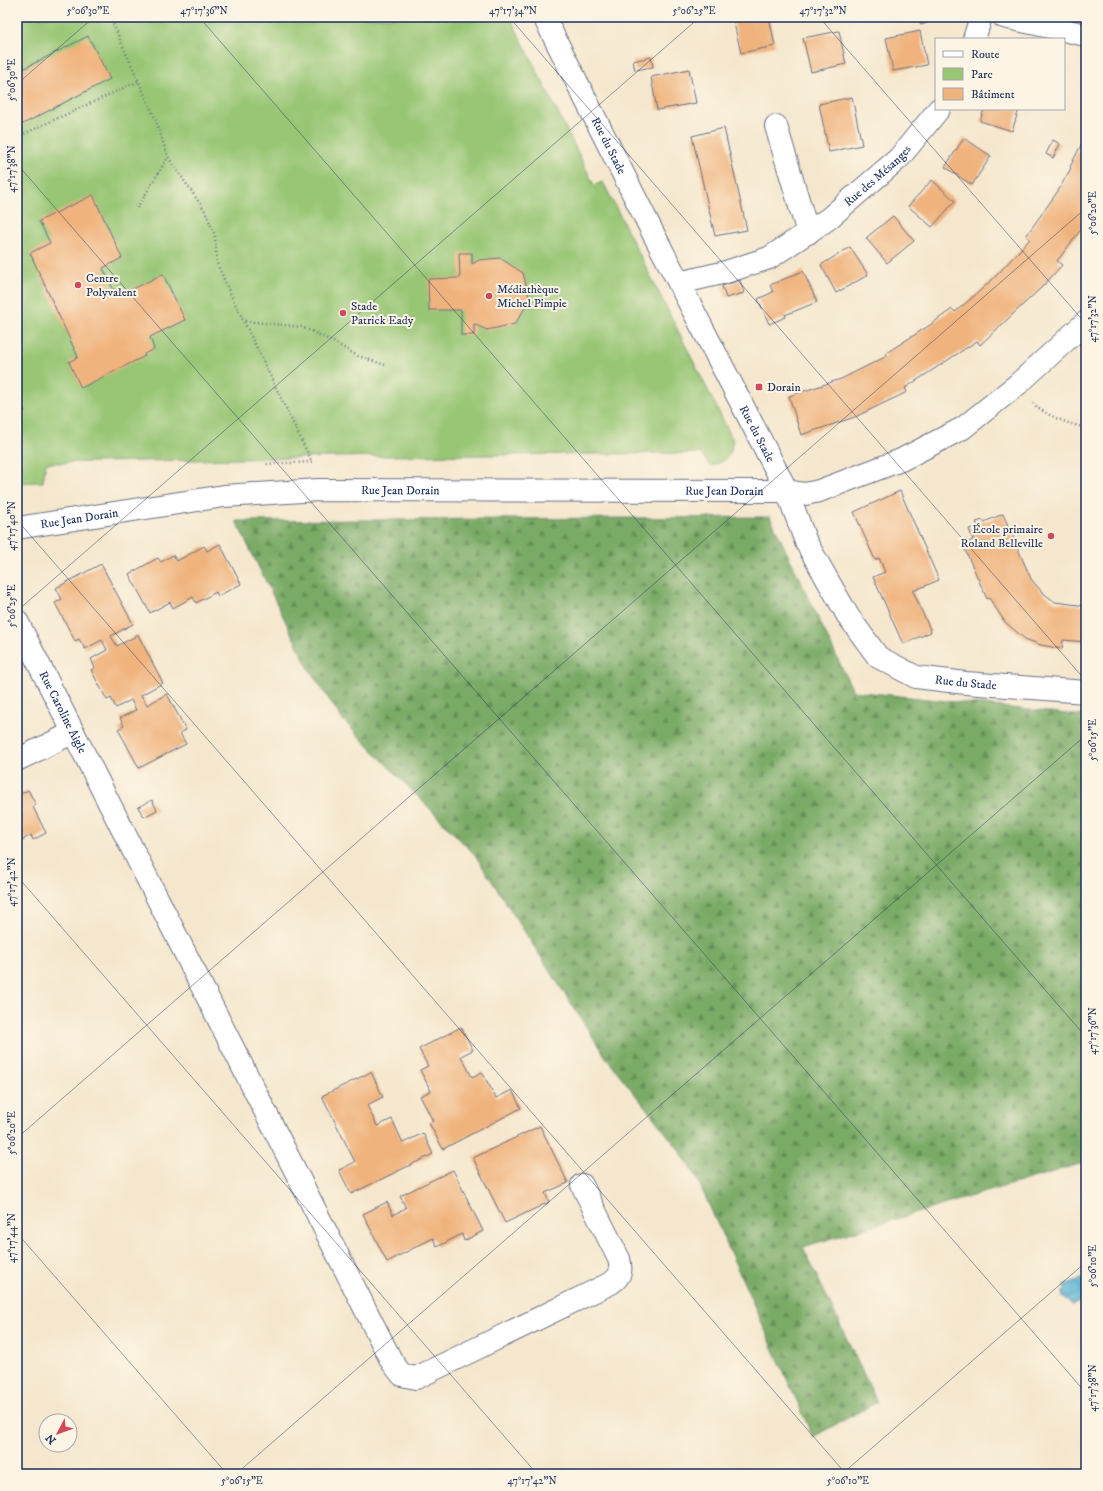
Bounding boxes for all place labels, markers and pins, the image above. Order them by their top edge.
place label: Centre Polyvalent [86,271,137,300]
marker: Centre Polyvalent [73,280,83,290]
place label: Médiathèque Michel Pimpie [497,282,567,311]
marker: Médiathèque Michel Pimpie [484,291,494,301]
place label: Stade Patrick Eady [351,299,414,328]
marker: Stade Patrick Eady [338,308,348,318]
place label: Dorain [767,380,801,395]
marker: Dorain [754,382,764,392]
place label: École primaire Roland Belleville [961,522,1043,551]
marker: École primaire Roland Belleville [1046,531,1056,541]

